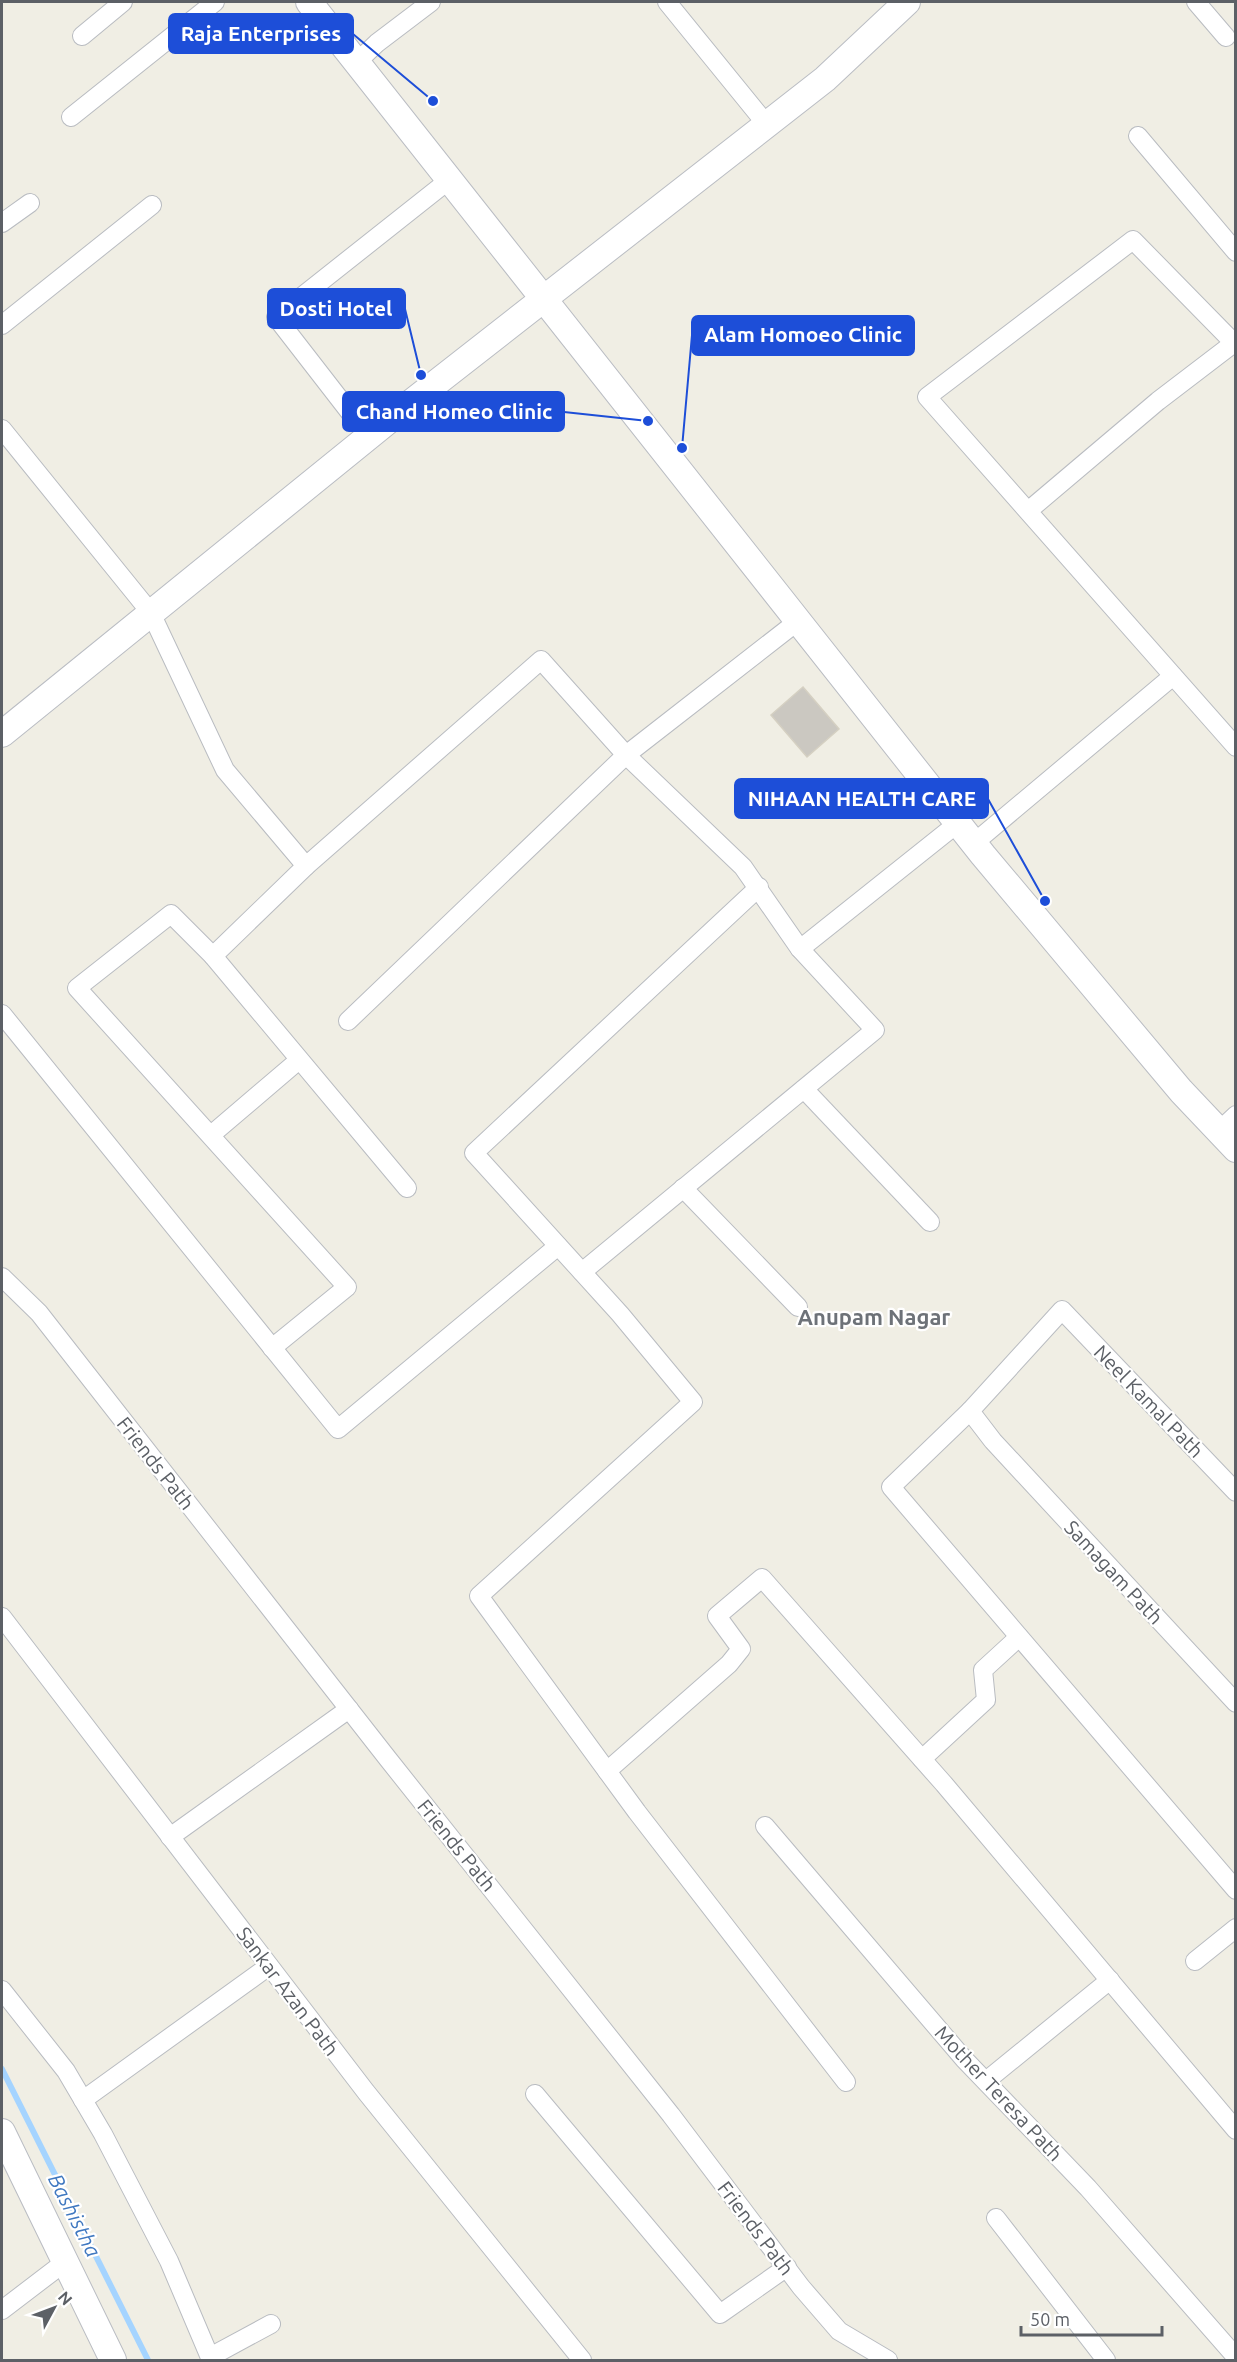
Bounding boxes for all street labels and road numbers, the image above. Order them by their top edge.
street label: Neel Kamal Path [1090,1340,1208,1462]
street label: Friends Path [113,1412,199,1514]
street label: Samagam Path [1060,1515,1168,1629]
street label: Friends Path [413,1794,501,1896]
street label: Sankar Azan Path [232,1922,344,2060]
street label: Mother Teresa Path [930,2021,1068,2165]
street label: Friends Path [713,2177,799,2279]

